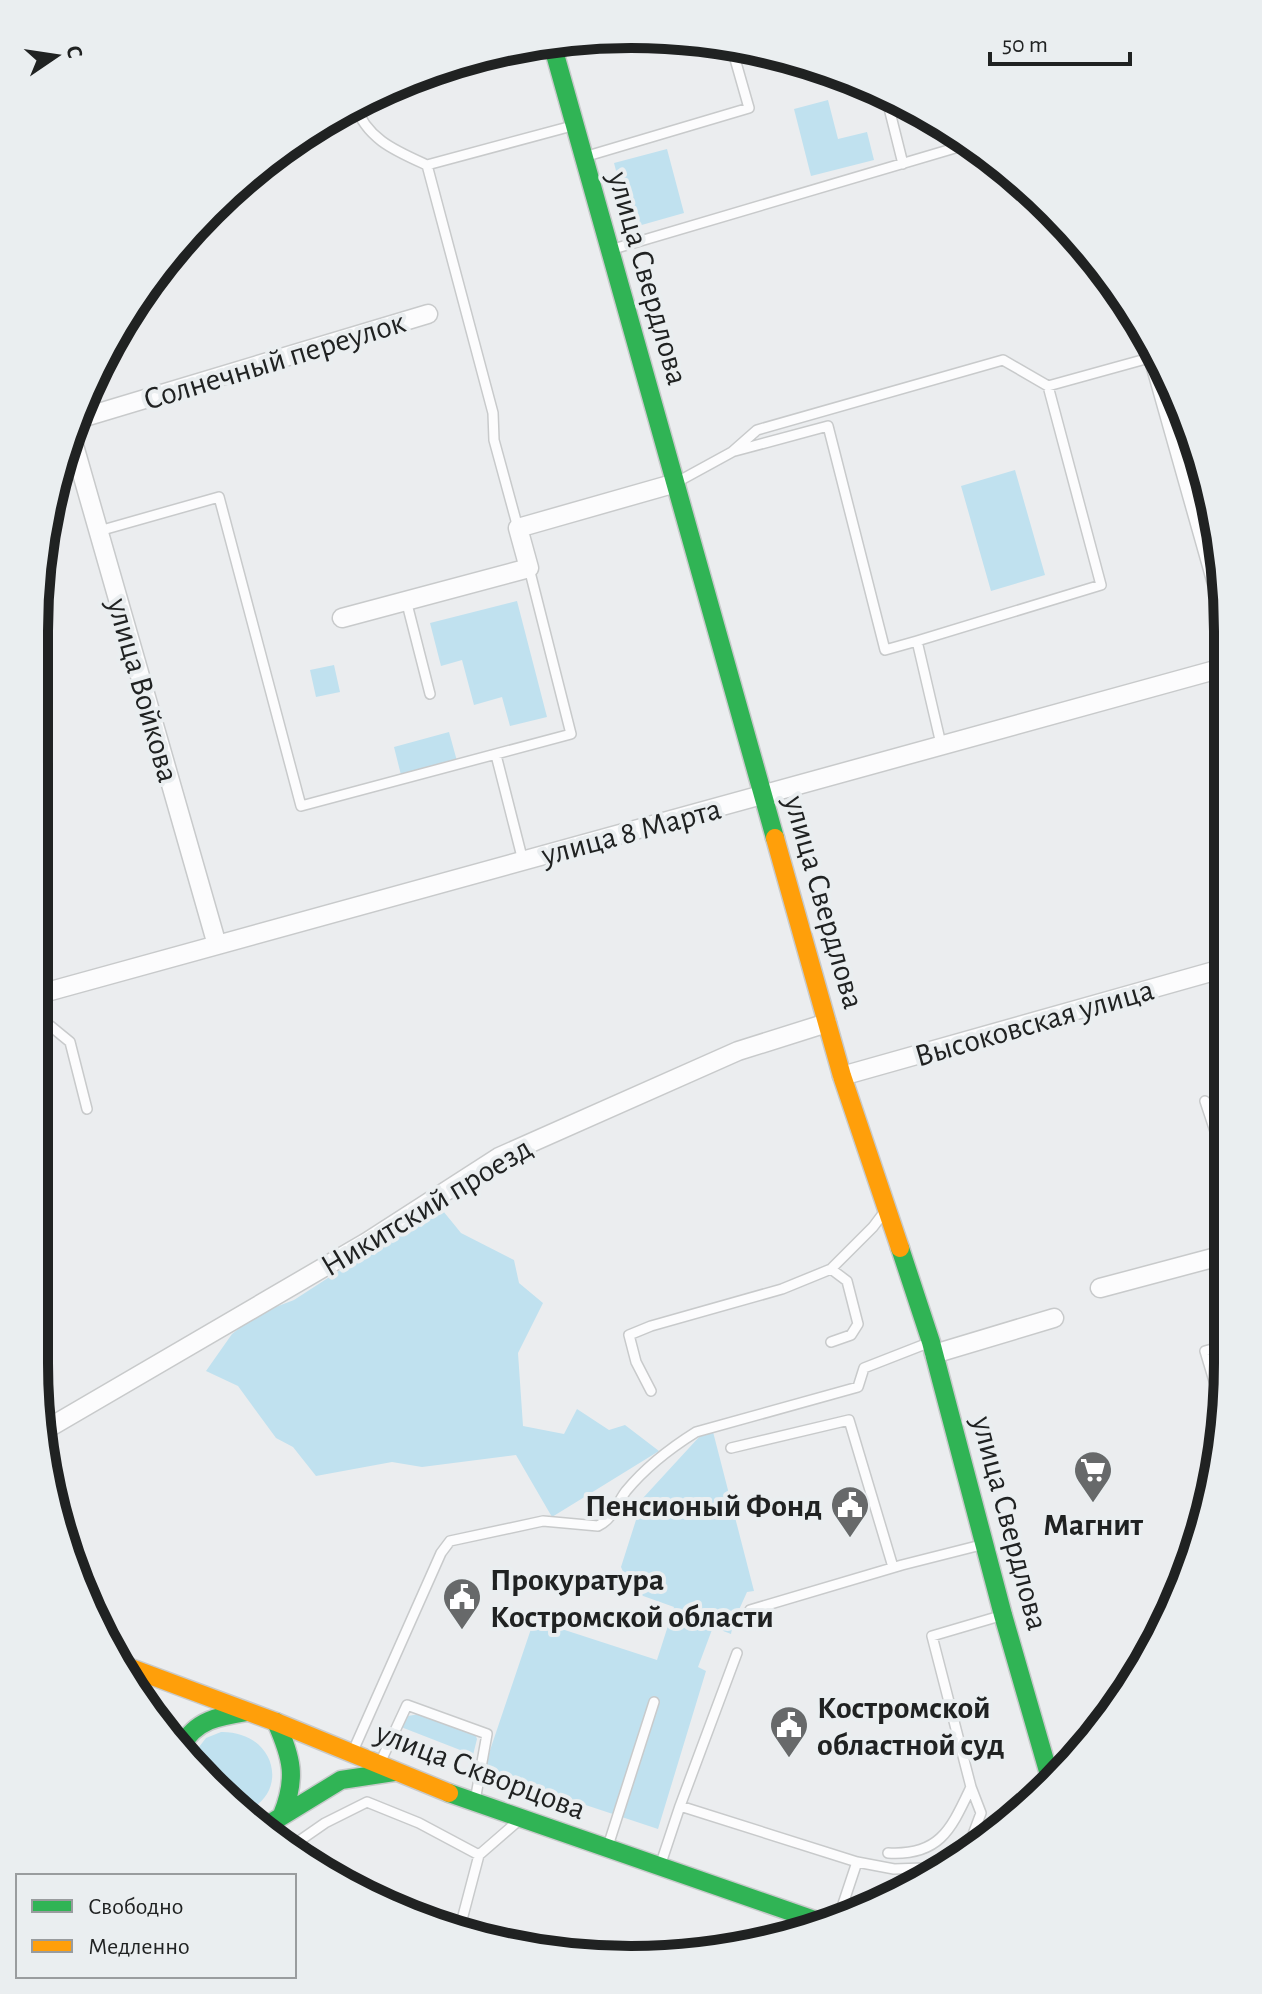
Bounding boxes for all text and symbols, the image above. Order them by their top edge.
north arrow [16,16,96,96]
scale bar [990,16,1130,66]
text: 50 m [1002,33,1048,57]
text: С [62,43,87,60]
street label: улица Свердлова [602,167,694,388]
street label: Солнечный переулок [140,306,409,416]
street label: улица Войкова [101,594,185,786]
street label: улица Свердлова [778,791,870,1012]
street label: улица 8 Марта [537,793,725,872]
street label: Высоковская улица [911,974,1157,1072]
street label: Никитский проезд [316,1131,537,1282]
street label: улица Свердлова [966,1412,1054,1634]
supermarket icon: Магнит [1072,1449,1114,1504]
public building icon: Пенсионый Фонд [829,1484,871,1539]
place label: Пенсионый Фонд [585,1490,822,1522]
place label: Магнит [1043,1509,1143,1541]
place label: Прокуратура Костромской области [490,1564,774,1633]
public building icon: Прокуратура Костромской области [441,1576,483,1631]
place label: Костромской областной суд [817,1692,1005,1761]
public building icon: Костромской областной суд [768,1704,810,1759]
street label: улица Скворцова [370,1716,590,1826]
legend [16,1874,296,1978]
text: Свободно [88,1895,183,1919]
text: Медленно [88,1935,190,1959]

